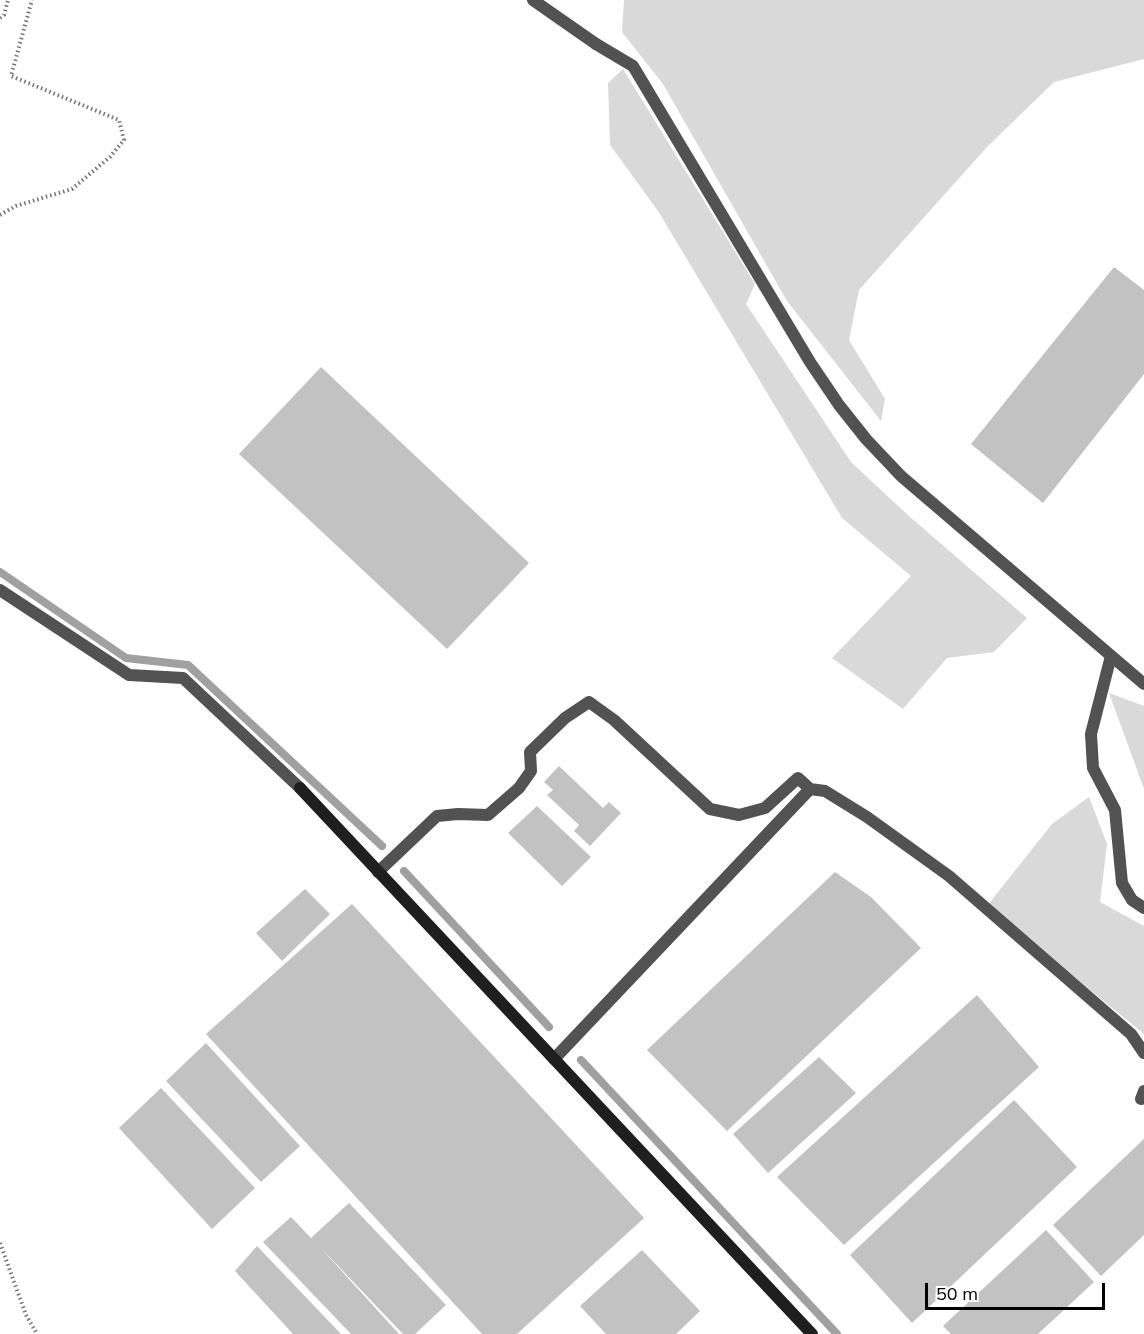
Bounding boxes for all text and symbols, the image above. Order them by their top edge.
scale bar [928,1271,1108,1309]
text: 50 m [936,1282,978,1305]

